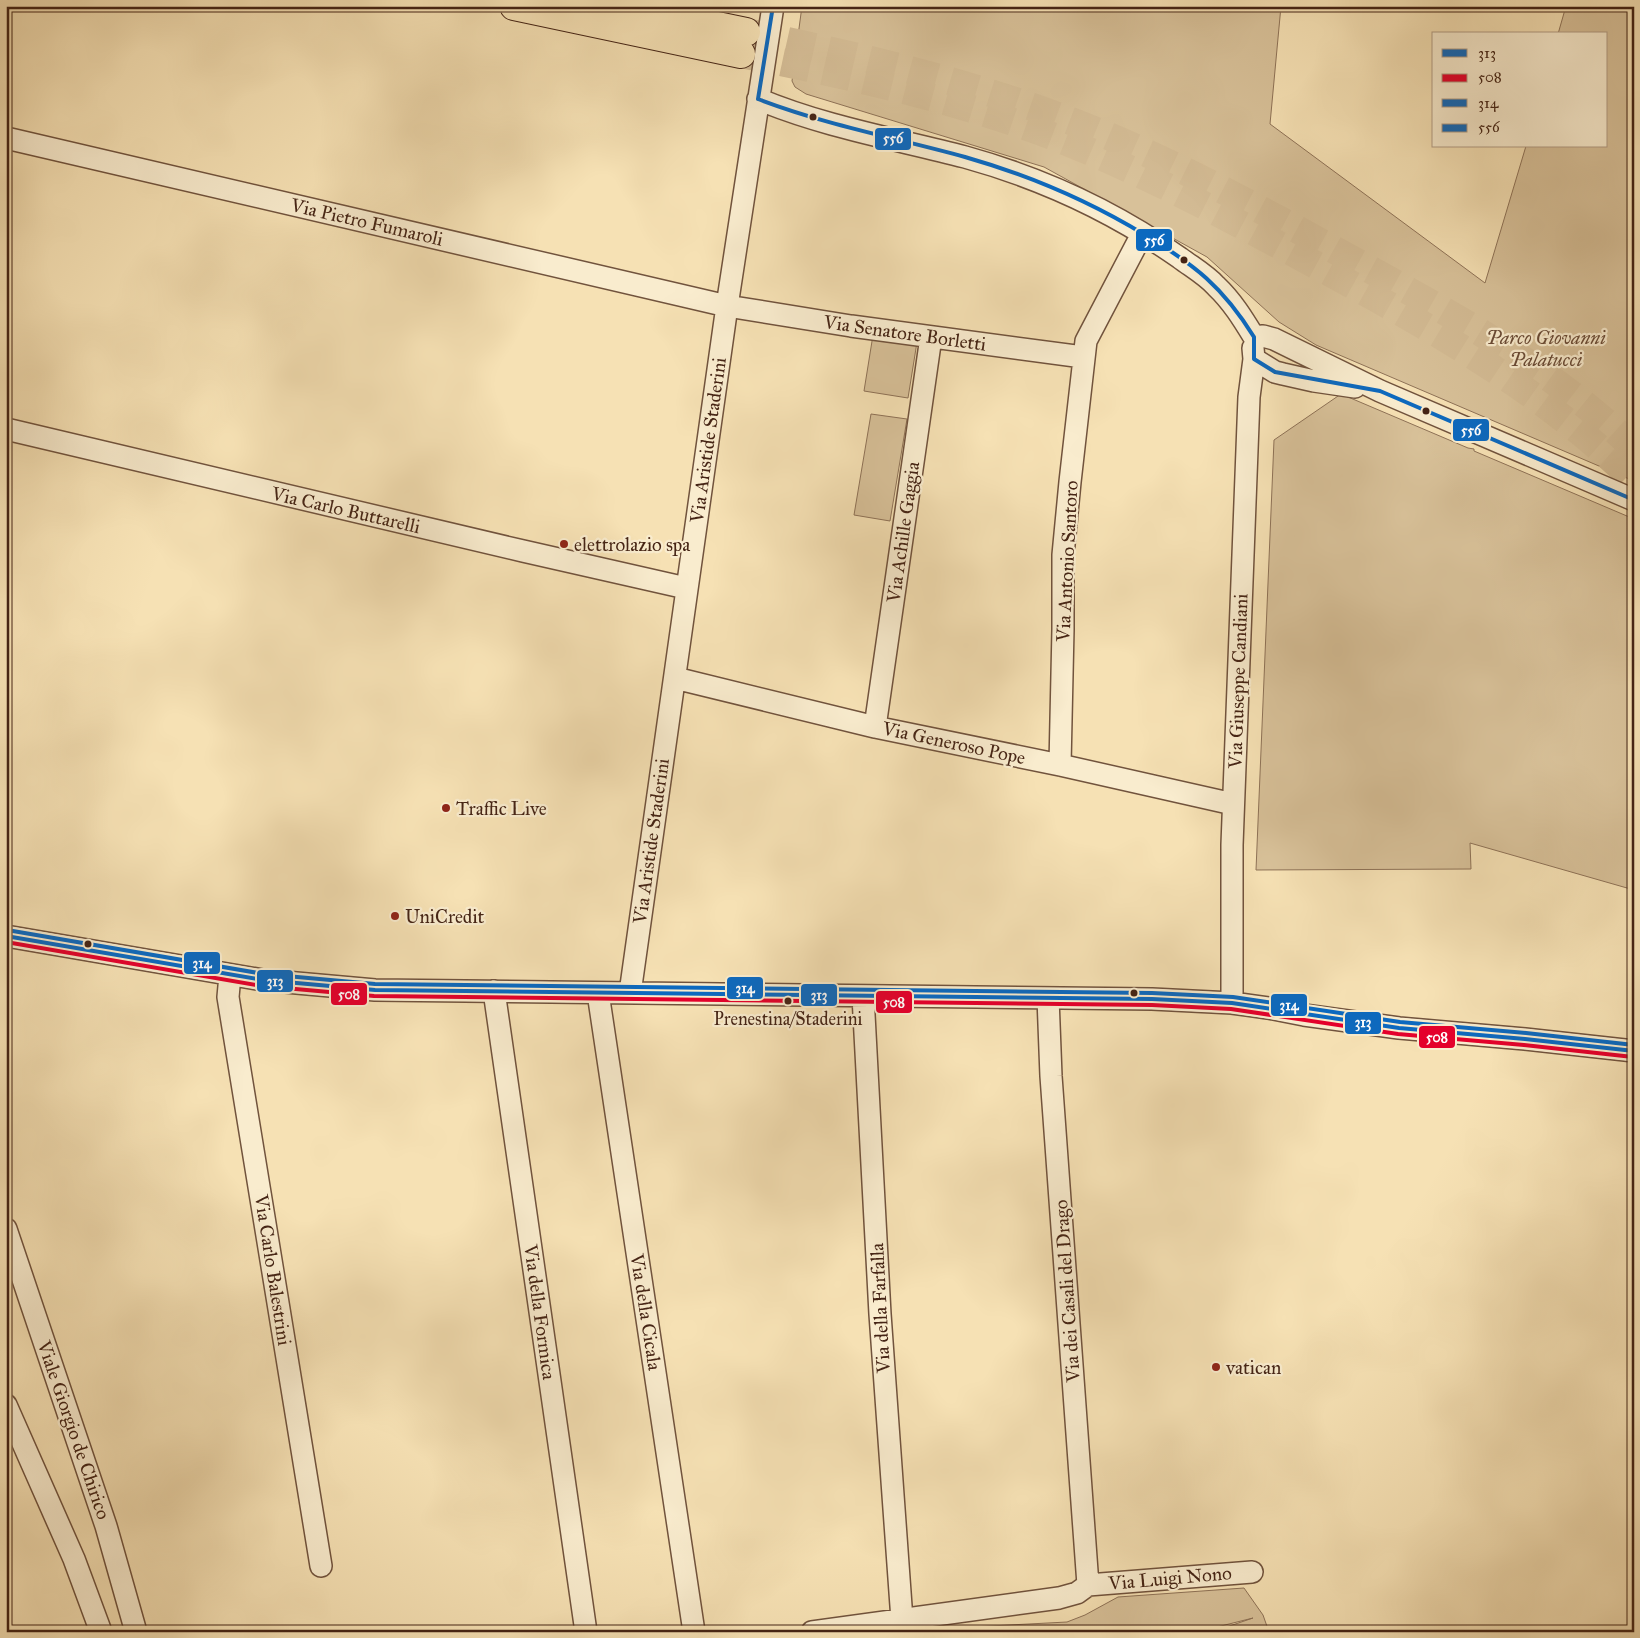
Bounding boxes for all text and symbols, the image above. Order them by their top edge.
legend [1432,32,1608,148]
text: 313 [1478,44,1496,62]
text: 508 [1478,68,1502,86]
text: 314 [1478,94,1499,112]
unlabelled marker [808,112,818,122]
text: 556 [1478,118,1501,136]
line badge: 556 [874,127,912,151]
text: 556 [883,130,904,147]
street label: Via Pietro Fumaroli [288,193,445,251]
line badge: 556 [1135,228,1173,252]
text: 556 [1144,232,1165,249]
unlabelled marker [1179,255,1189,265]
street label: Via Senatore Borletti [821,310,988,356]
park label: Parco Giovanni Palatucci [1486,326,1606,371]
street label: Via Aristide Staderini [685,356,731,525]
unlabelled marker [1421,406,1431,416]
line badge: 556 [1452,418,1490,442]
text: 556 [1461,422,1482,439]
street label: Via Achille Gaggia [882,459,925,605]
street label: Via Antonio Santoro [1051,480,1083,643]
street label: Via Carlo Buttarelli [268,481,423,538]
place label: elettrolazio spa [574,533,691,556]
marker: elettrolazio spa [558,538,570,550]
street label: Via Giuseppe Candiani [1223,593,1253,770]
street label: Via Generoso Pope [879,716,1028,769]
street label: Via Aristide Staderini [628,757,674,926]
place label: Traffic Live [456,797,547,820]
marker: Traffic Live [440,802,452,814]
place label: UniCredit [405,905,485,928]
marker: UniCredit [389,910,401,922]
unlabelled marker [83,939,93,949]
line badge: 314 [183,951,221,975]
text: 314 [193,955,213,973]
line badge: 313 [256,969,294,993]
text: 313 [267,973,284,991]
line badge: 314 [726,976,764,1000]
text: 314 [736,980,756,998]
line badge: 508 [330,982,368,1006]
line badge: 313 [800,983,838,1007]
text: 508 [338,986,360,1003]
text: 313 [811,987,828,1005]
unlabelled marker [1129,988,1139,998]
line badge: 508 [875,990,913,1014]
line badge: 314 [1270,993,1308,1017]
text: 508 [883,994,905,1011]
marker: Prenestina/Staderini [783,996,793,1006]
text: 314 [1280,997,1300,1015]
place label: Prenestina/Staderini [714,1008,862,1030]
line badge: 313 [1344,1011,1382,1035]
text: 313 [1355,1014,1372,1032]
line badge: 508 [1418,1025,1456,1049]
text: 508 [1426,1029,1448,1046]
street label: Via Carlo Balestrini [250,1192,296,1347]
street label: Via dei Casali del Drago [1049,1199,1086,1384]
street label: Via della Farfalla [865,1241,895,1375]
street label: Via della Formica [519,1242,561,1382]
street label: Via della Cicala [625,1251,667,1373]
street label: Viale Giorgio de Chirico [31,1337,115,1523]
place label: vatican [1225,1356,1281,1379]
marker: vatican [1210,1361,1222,1373]
street label: Via Luigi Nono [1106,1561,1233,1596]

